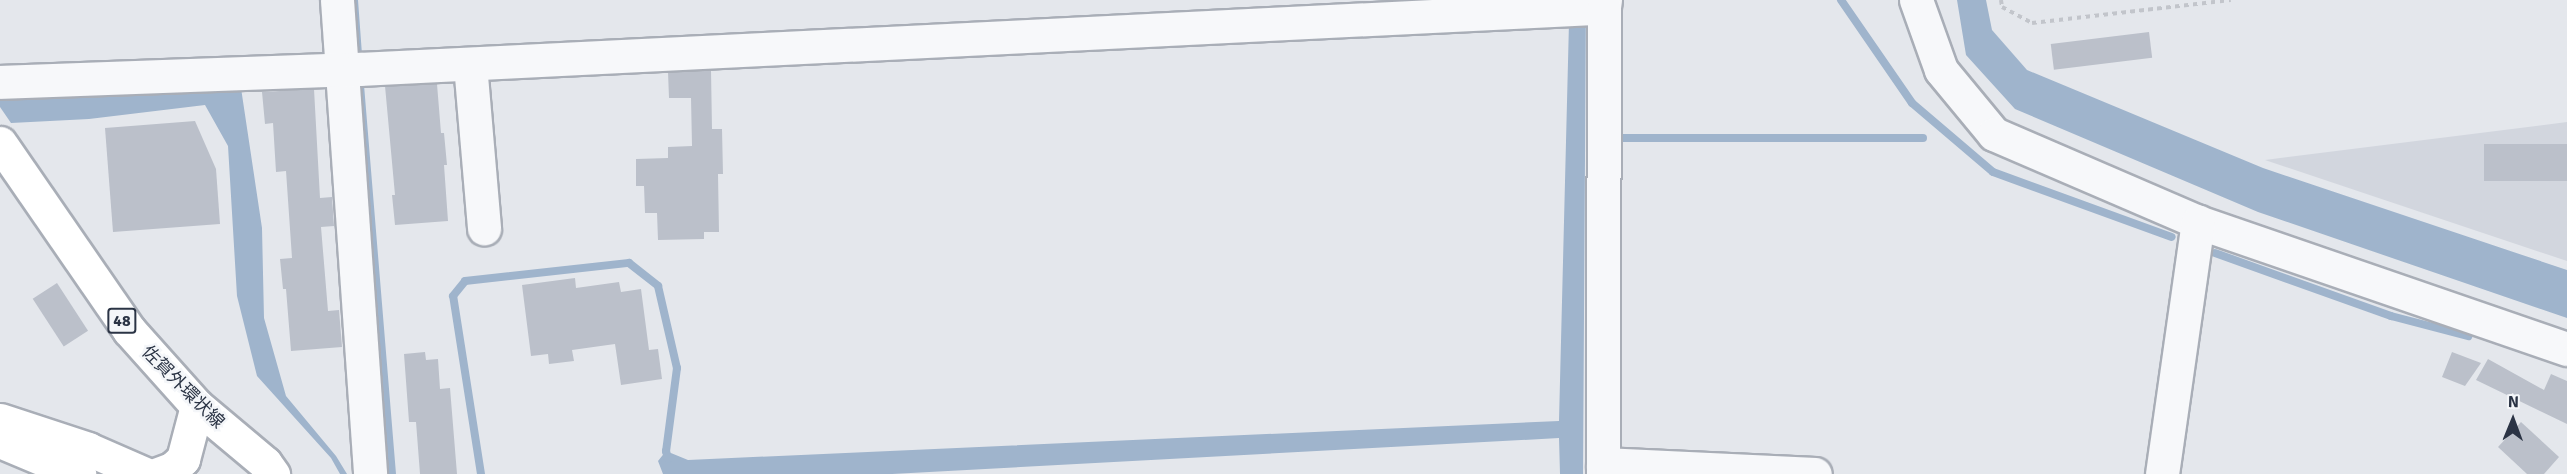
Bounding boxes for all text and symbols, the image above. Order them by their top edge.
road number: 48 [107,308,137,334]
street label: 佐賀外環状線 [137,341,229,433]
north arrow [2483,390,2543,450]
text: N [2508,392,2519,412]

